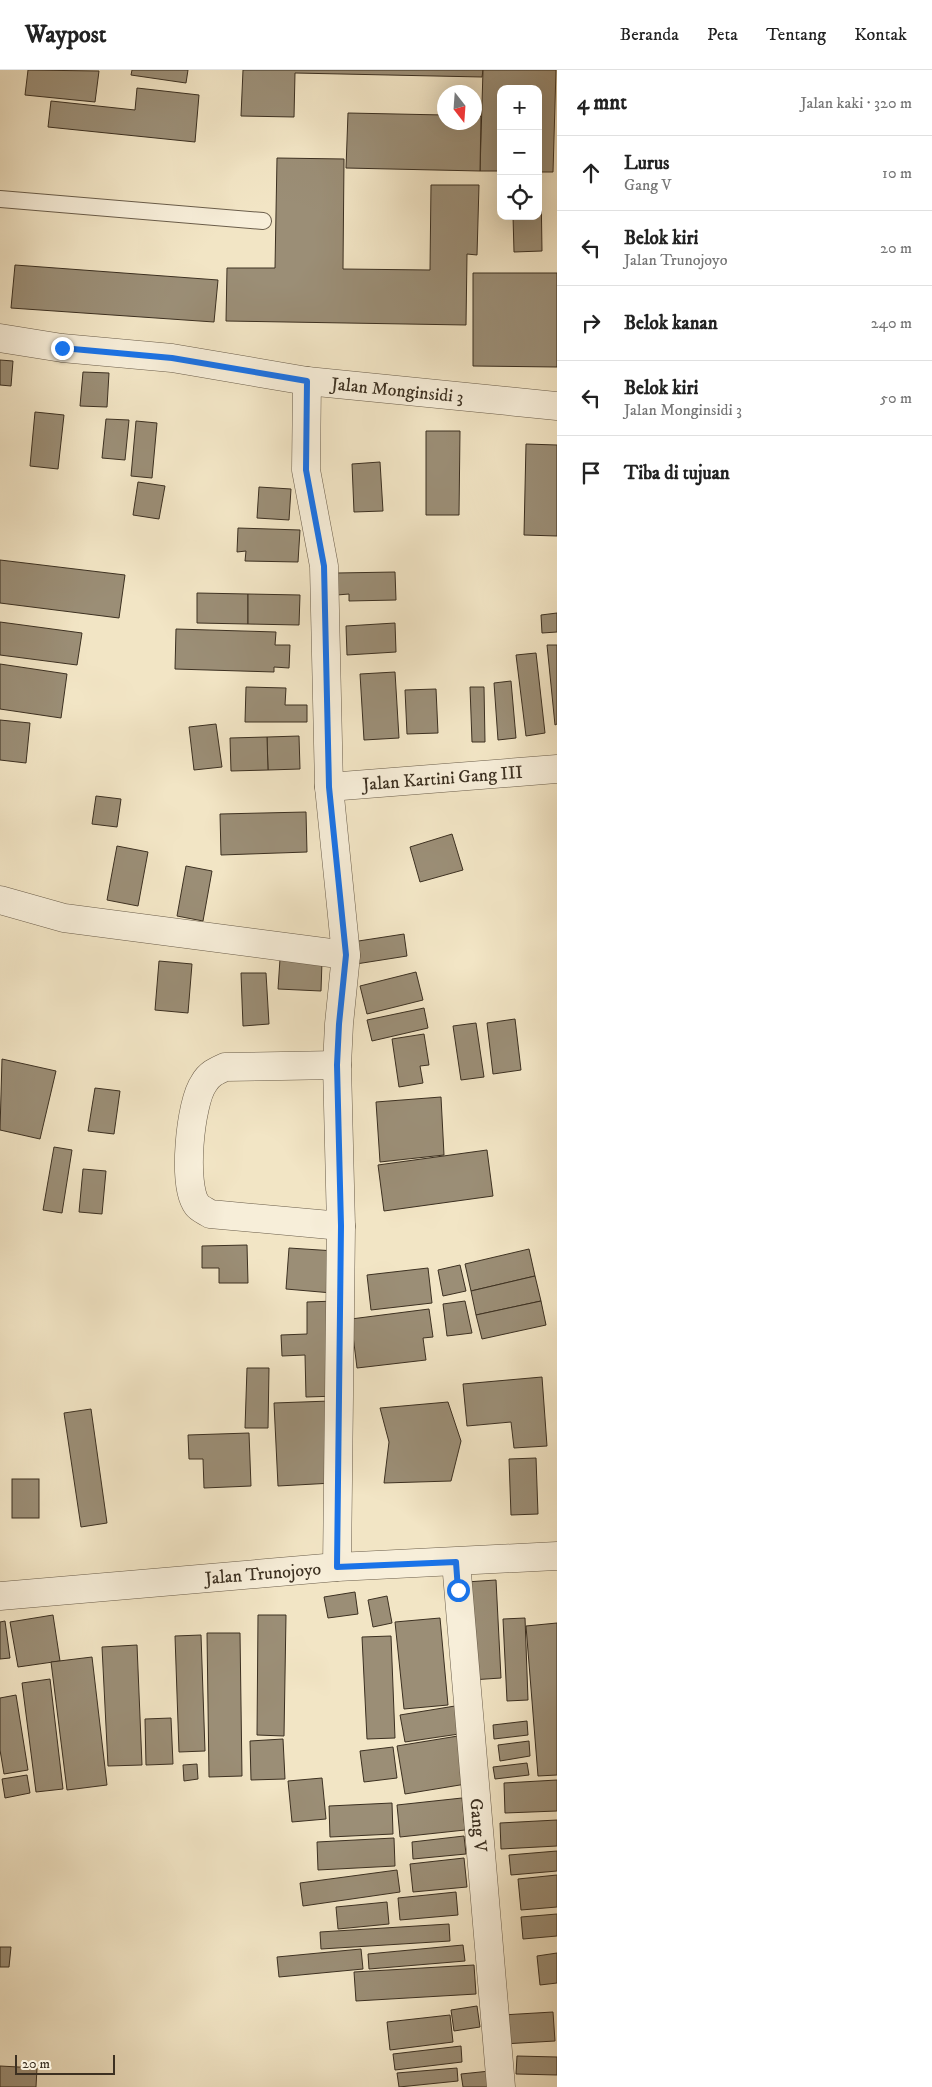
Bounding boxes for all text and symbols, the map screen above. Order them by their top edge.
text: Waypost [25,20,106,50]
text: Beranda [620,24,679,46]
text: Peta [707,24,738,46]
text: Tentang [766,24,826,46]
text: Kontak [854,24,907,46]
north arrow [437,85,482,130]
map controls [497,85,542,220]
button: + [497,85,542,130]
text: 4 mnt [577,90,627,116]
text: Jalan kaki · 320 m [800,93,912,113]
button: − [497,130,542,175]
text: Lurus [624,152,669,175]
icon: ahead [577,159,605,187]
text: 10 m [882,163,912,183]
button: locate [497,175,542,220]
text: Gang V [624,175,672,195]
text: Belok kiri [624,227,698,250]
icon: left [577,234,605,262]
text: 20 m [880,238,912,258]
text: Jalan Trunojoyo [624,250,727,270]
icon: right [577,309,605,337]
text: Belok kanan [624,312,718,335]
text: 240 m [871,313,912,333]
route end [51,337,74,360]
street label: Jalan Monginsidi 3 [328,373,464,409]
text: Belok kiri [624,377,698,400]
icon: left [577,384,605,412]
text: 50 m [880,388,912,408]
text: Jalan Monginsidi 3 [624,400,742,420]
icon: arrive [577,459,605,487]
text: Tiba di tujuan [624,462,730,485]
street label: Jalan Kartini Gang III [360,762,524,796]
street label: Jalan Trunojoyo [202,1558,322,1590]
route start [447,1579,470,1602]
street label: Gang V [464,1797,491,1853]
scale bar [15,2052,115,2075]
text: 20 m [22,2055,50,2073]

